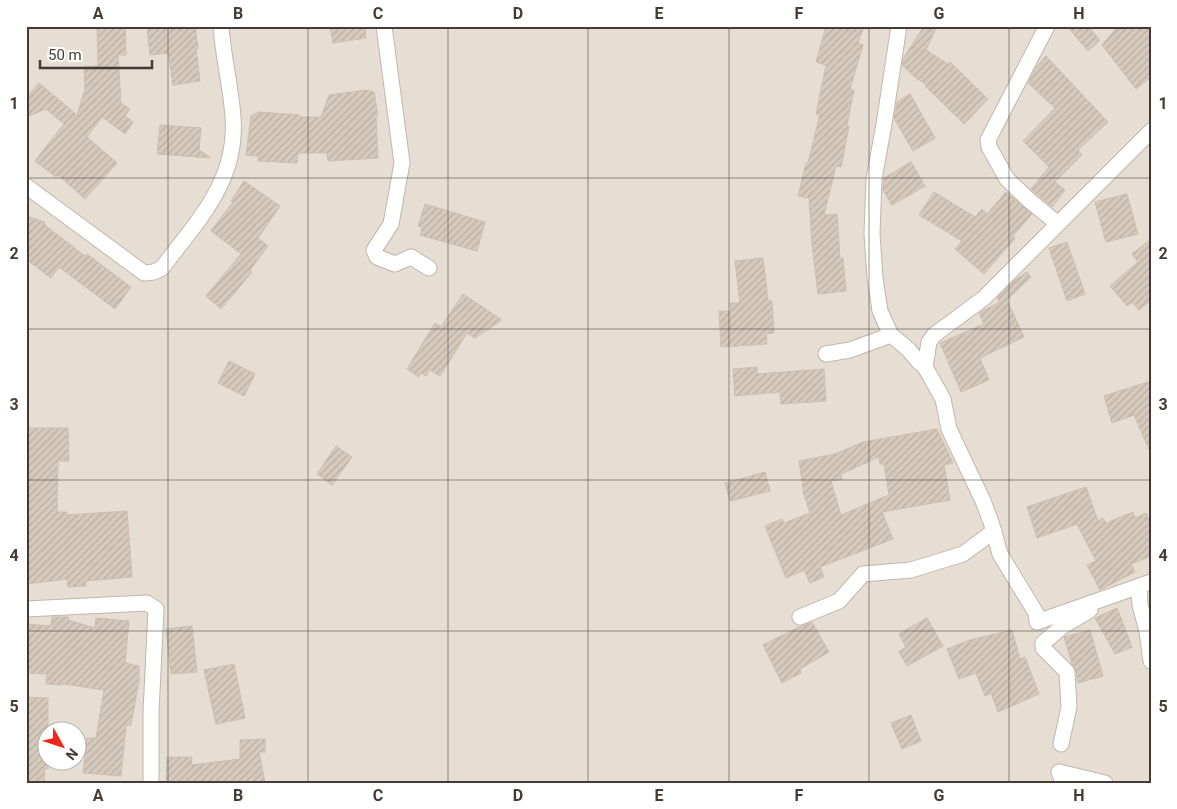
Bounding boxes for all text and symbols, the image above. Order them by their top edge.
text: A [93,4,104,23]
text: B [233,4,243,23]
text: C [373,4,383,23]
text: D [513,4,523,23]
text: E [655,4,664,23]
text: F [795,4,804,23]
text: G [934,4,945,23]
text: H [1073,4,1085,23]
scale bar [40,38,152,70]
text: 50 m [48,46,82,64]
text: 1 [9,94,19,113]
text: 1 [1158,94,1168,113]
text: 2 [9,244,19,263]
text: 2 [1158,244,1168,263]
text: 3 [9,395,19,414]
text: 3 [1158,395,1168,414]
text: 4 [9,546,19,565]
text: 4 [1158,546,1168,565]
text: 5 [9,697,19,716]
text: 5 [1158,697,1168,716]
north arrow [38,722,88,772]
text: N [63,745,81,763]
text: A [93,786,104,805]
text: B [233,786,243,805]
text: C [373,786,383,805]
text: D [513,786,523,805]
text: E [655,786,664,805]
text: F [795,786,804,805]
text: G [934,786,945,805]
text: H [1073,786,1085,805]

